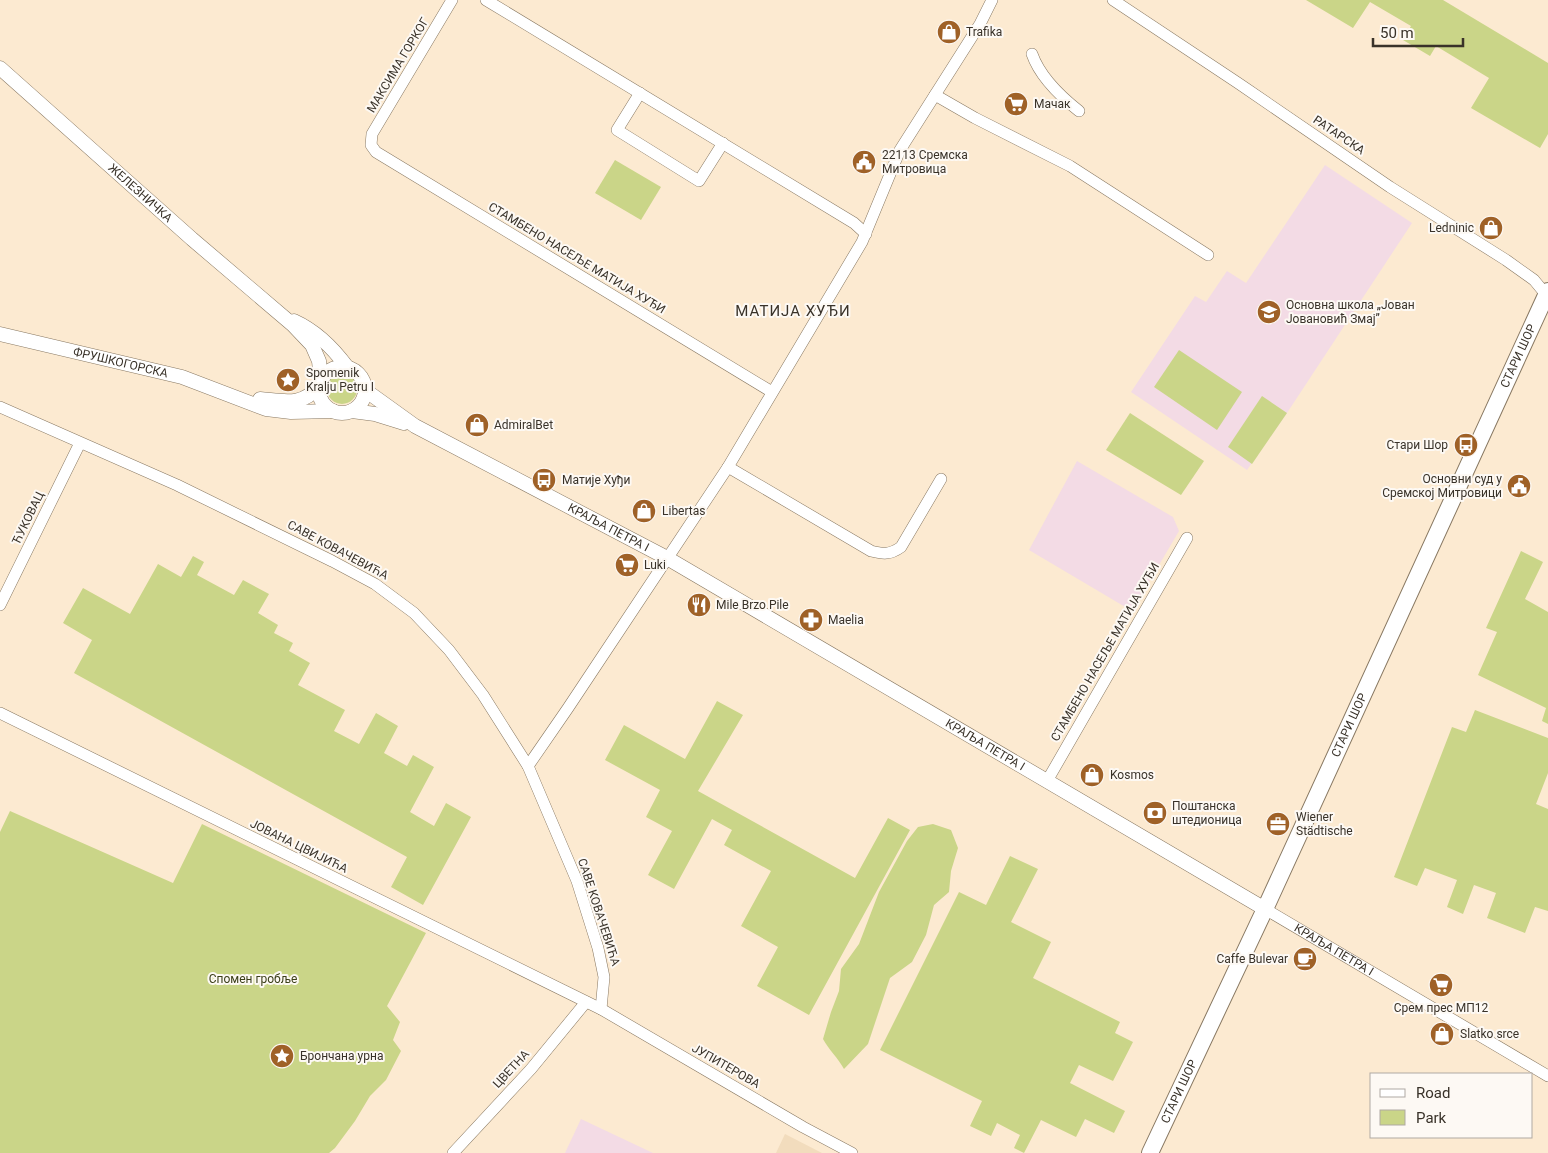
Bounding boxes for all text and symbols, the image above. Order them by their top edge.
street label: МАКСИМА ГОРКОГ [364,15,432,115]
scale bar [1373,15,1463,47]
shop icon: Trafika [936,19,962,45]
text: 50 m [1380,24,1414,42]
place label: Trafika [966,25,1002,39]
supermarket icon: Мачак [1003,91,1029,117]
place label: Мачак [1034,97,1071,111]
street label: РАТАРСКА [1311,113,1368,157]
place label: 22113 Сремска Митровица [882,148,968,176]
public building icon: 22113 Сремска Митровица [851,149,877,175]
street label: ЖЕЛЕЗНИЧКА [106,161,175,225]
street label: СТАМБЕНО НАСЕЉЕ МАТИЈА ХУЂИ [486,199,668,317]
shop icon: Ledninic [1478,215,1504,241]
place label: Ledninic [1429,221,1474,235]
place label: Основна школа „Јован Јовановић Змај” [1286,298,1415,326]
school or university icon: Основна школа „Јован Јовановић Змај” [1256,299,1282,325]
district label: МАТИЈА ХУЂИ [735,302,851,320]
street label: СТАРИ ШОР [1498,322,1539,390]
street label: ФРУШКОГОРСКА [72,345,170,381]
place label: Spomenik Kralju Petru I [306,366,374,394]
place icon: Spomenik Kralju Petru I [275,367,301,393]
shop icon: AdmiralBet [464,412,490,438]
place label: AdmiralBet [494,418,553,432]
bus stop icon: Стари Шор [1453,432,1479,458]
place label: Стари Шор [1386,438,1448,452]
bus stop icon: Матије Хуђи [531,467,557,493]
place label: Основни суд у Сремској Митровици [1382,472,1502,500]
place label: Матије Хуђи [562,473,630,487]
public building icon: Основни суд у Сремској Митровици [1506,473,1532,499]
street label: ЋУКОВАЦ [9,489,47,547]
shop icon: Libertas [631,498,657,524]
street label: КРАЉА ПЕТРА I [566,500,651,554]
place label: Libertas [662,504,706,518]
street label: САВЕ КОВАЧЕВИЋА [285,517,391,583]
supermarket icon: Luki [614,552,640,578]
place label: Luki [644,558,666,572]
street label: СТАМБЕНО НАСЕЉЕ МАТИЈА ХУЂИ [1048,560,1162,744]
restaurant icon: Mile Brzo Pile [686,592,712,618]
place label: Mile Brzo Pile [716,598,789,612]
pharmacy icon: Maelia [798,607,824,633]
place label: Maelia [828,613,864,627]
street label: СТАРИ ШОР [1329,691,1370,759]
street label: КРАЉА ПЕТРА I [943,716,1027,773]
shop icon: Kosmos [1079,762,1105,788]
place label: Kosmos [1110,768,1154,782]
place label: Поштанска штедионица [1172,799,1242,827]
bank icon: Поштанска штедионица [1142,800,1168,826]
place label: Wiener Städtische [1296,810,1353,838]
office icon: Wiener Städtische [1265,811,1291,837]
street label: ЈОВАНА ЦВИЈИЋА [248,816,350,876]
street label: САВЕ КОВАЧЕВИЋА [575,856,623,968]
street label: КРАЉА ПЕТРА I [1292,921,1376,978]
cafe icon: Caffe Bulevar [1292,946,1318,972]
place label: Caffe Bulevar [1217,952,1288,966]
park label: Спомен гробље [209,972,297,986]
supermarket icon: Срем прес МП12 [1428,972,1454,998]
place label: Срем прес МП12 [1394,1001,1489,1015]
shop icon: Slatko srce [1429,1021,1455,1047]
place label: Slatko srce [1460,1027,1519,1041]
street label: ЈУПИТЕРОВА [689,1041,763,1091]
place icon: Брончана урна [269,1043,295,1069]
street label: ЦВЕТНА [490,1047,532,1091]
place label: Брончана урна [300,1049,383,1063]
street label: СТАРИ ШОР [1158,1057,1200,1125]
legend [1370,1073,1533,1138]
text: Road [1416,1084,1450,1102]
text: Park [1416,1109,1447,1127]

